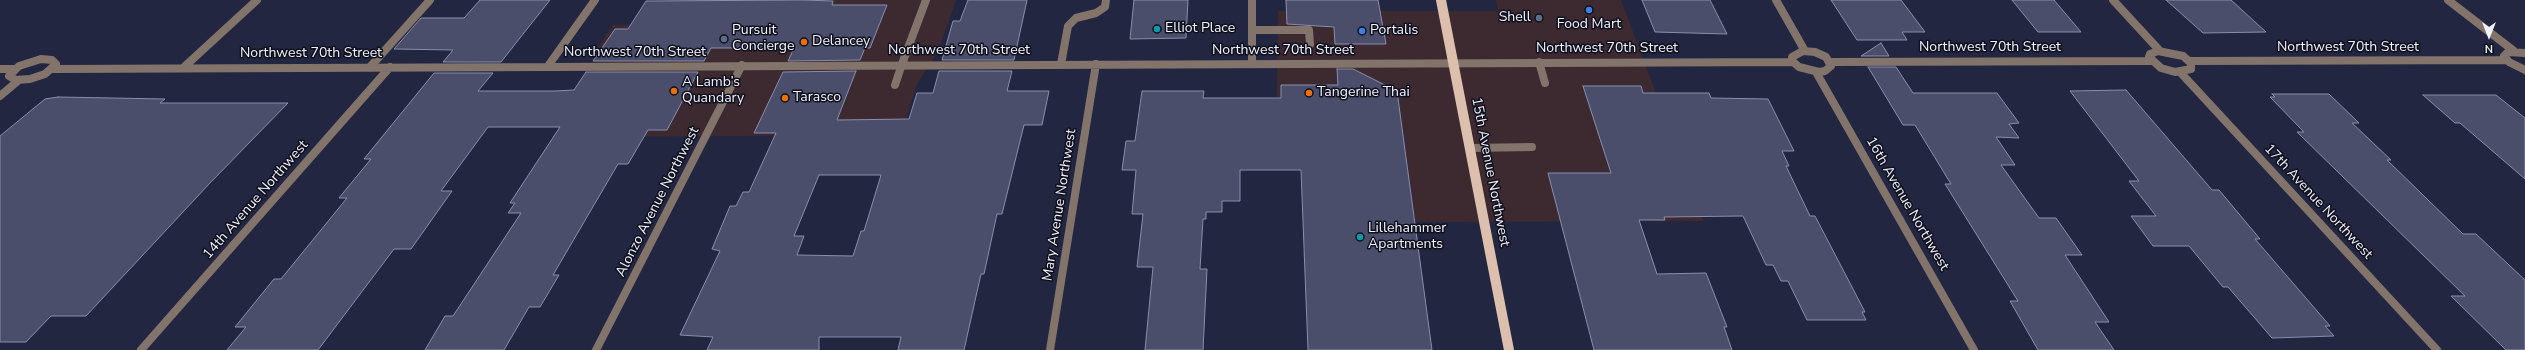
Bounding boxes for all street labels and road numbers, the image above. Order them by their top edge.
street label: Northwest 70th Street [1919,40,2061,56]
street label: Northwest 70th Street [2277,40,2419,56]
street label: Northwest 70th Street [1536,41,1678,57]
street label: Northwest 70th Street [888,43,1030,59]
street label: Northwest 70th Street [1212,43,1354,59]
street label: Northwest 70th Street [564,45,706,61]
street label: Northwest 70th Street [240,46,382,62]
street label: 15th Avenue Northwest [1467,96,1513,248]
street label: Alonzo Avenue Northwest [613,124,703,280]
street label: Mary Avenue Northwest [1040,128,1080,282]
street label: 16th Avenue Northwest [1862,134,1952,274]
street label: 14th Avenue Northwest [200,137,312,263]
street label: 17th Avenue Northwest [2260,141,2376,263]

